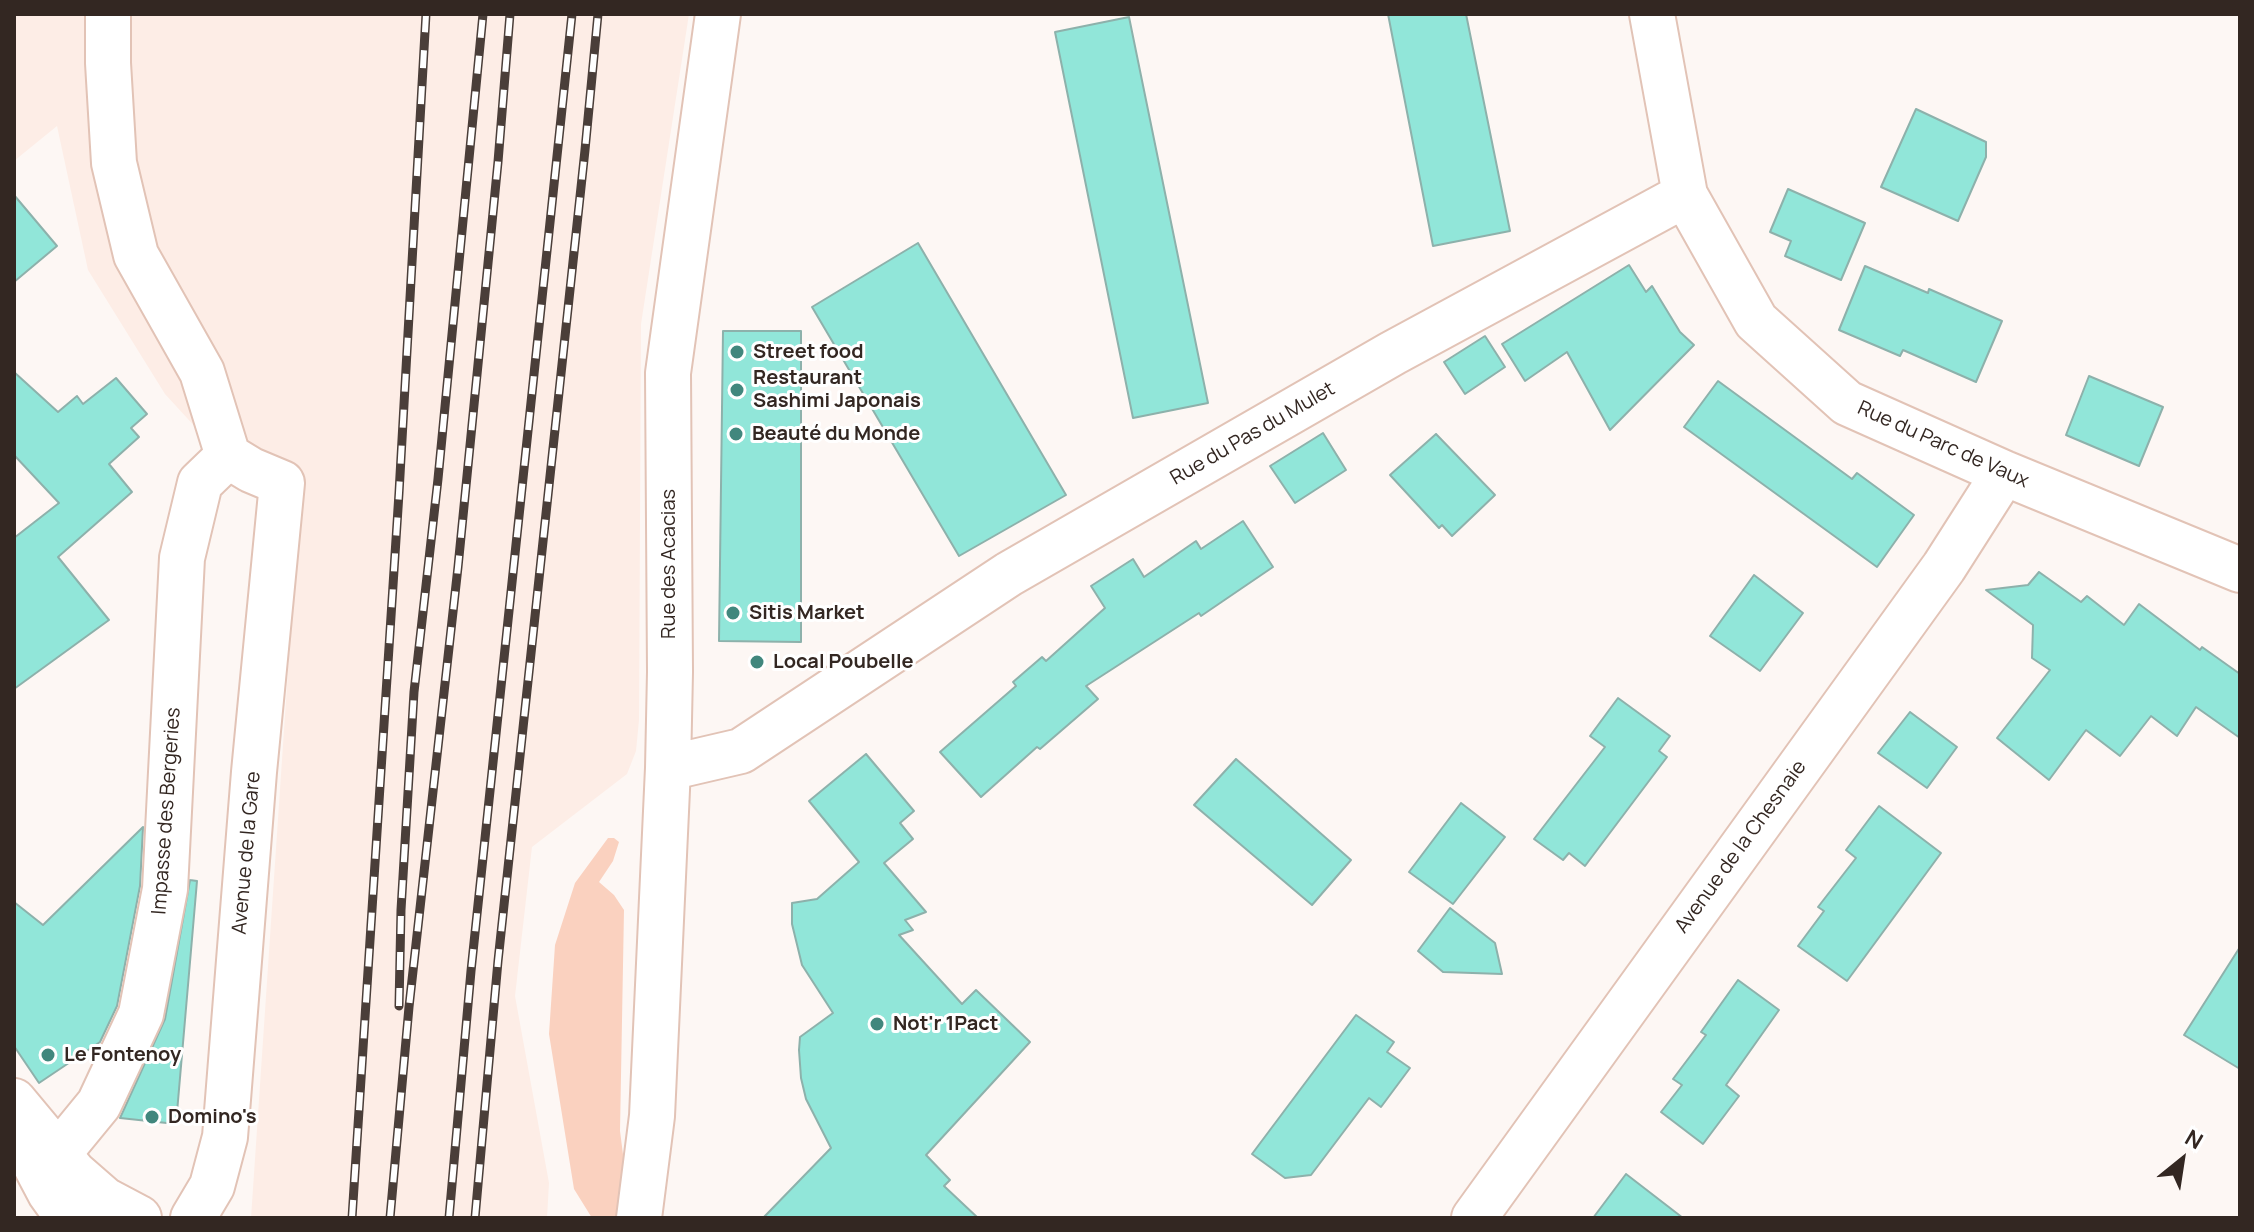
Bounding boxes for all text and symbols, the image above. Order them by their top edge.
place label: Street food [753,340,864,364]
marker: Street food [728,343,746,361]
place label: Restaurant Sashimi Japonais [753,366,921,413]
street label: Rue du Pas du Mulet [1166,377,1340,491]
marker: Restaurant Sashimi Japonais [728,381,746,399]
street label: Rue du Parc de Vaux [1854,396,2032,494]
place label: Beauté du Monde [752,422,920,446]
marker: Beauté du Monde [727,425,745,443]
street label: Rue des Acacias [657,489,681,639]
place label: Sitis Market [749,601,865,625]
marker: Sitis Market [724,604,742,622]
place label: Local Poubelle [773,650,914,674]
marker: Local Poubelle [748,653,766,671]
street label: Impasse des Bergeries [148,707,186,915]
street label: Avenue de la Chesnaie [1670,756,1812,938]
street label: Avenue de la Gare [228,770,266,936]
place label: Not'r 1Pact [893,1012,999,1036]
marker: Not'r 1Pact [868,1015,886,1033]
place label: Le Fontenoy [64,1043,181,1067]
marker: Le Fontenoy [39,1046,57,1064]
place label: Domino's [168,1105,257,1129]
marker: Domino's [143,1108,161,1126]
north arrow [2142,1120,2222,1200]
text: N [2180,1122,2208,1156]

